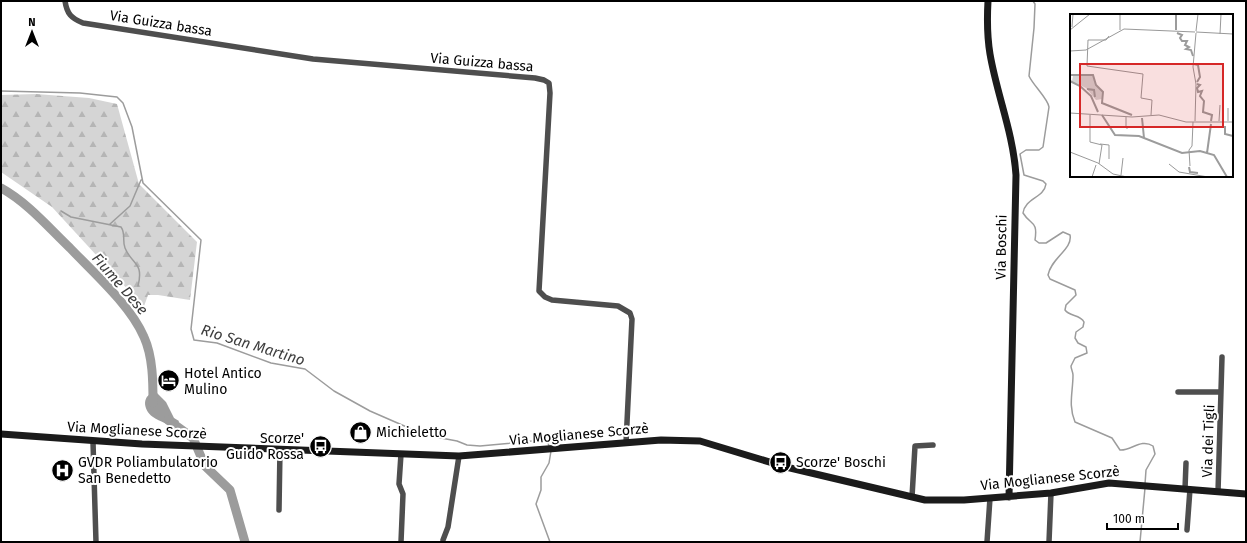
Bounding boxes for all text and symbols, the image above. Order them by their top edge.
street label: Via Guizza bassa [109,7,213,40]
north arrow [12,12,52,52]
inset map [1070,14,1233,177]
text: N [28,16,36,29]
street label: Via Guizza bassa [430,50,534,75]
street label: Via Boschi [992,214,1011,280]
water label: Fiume Dese [88,249,152,319]
water label: Rio San Martino [199,321,307,369]
place label: Hotel Antico Mulino [184,365,262,398]
hotel icon: Hotel Antico Mulino [156,368,182,394]
street label: Via dei Tigli [1199,404,1218,478]
street label: Via Moglianese Scorzè [67,418,207,443]
shop icon: Michieletto [348,419,374,445]
street label: Via Moglianese Scorzè [509,420,649,449]
place label: Michieletto [376,424,447,441]
place label: Scorze' Guido Rossa [226,430,304,463]
bus stop icon: Scorze' Guido Rossa [307,433,333,459]
bus stop icon: Scorze' Boschi [767,449,793,475]
place label: GVDR Poliambulatorio San Benedetto [78,454,218,487]
place label: Scorze' Boschi [796,454,886,471]
hospital icon: GVDR Poliambulatorio San Benedetto [49,457,75,483]
street label: Via Moglianese Scorzè [980,463,1121,494]
scale bar [1107,505,1178,531]
text: 100 m [1113,512,1145,526]

